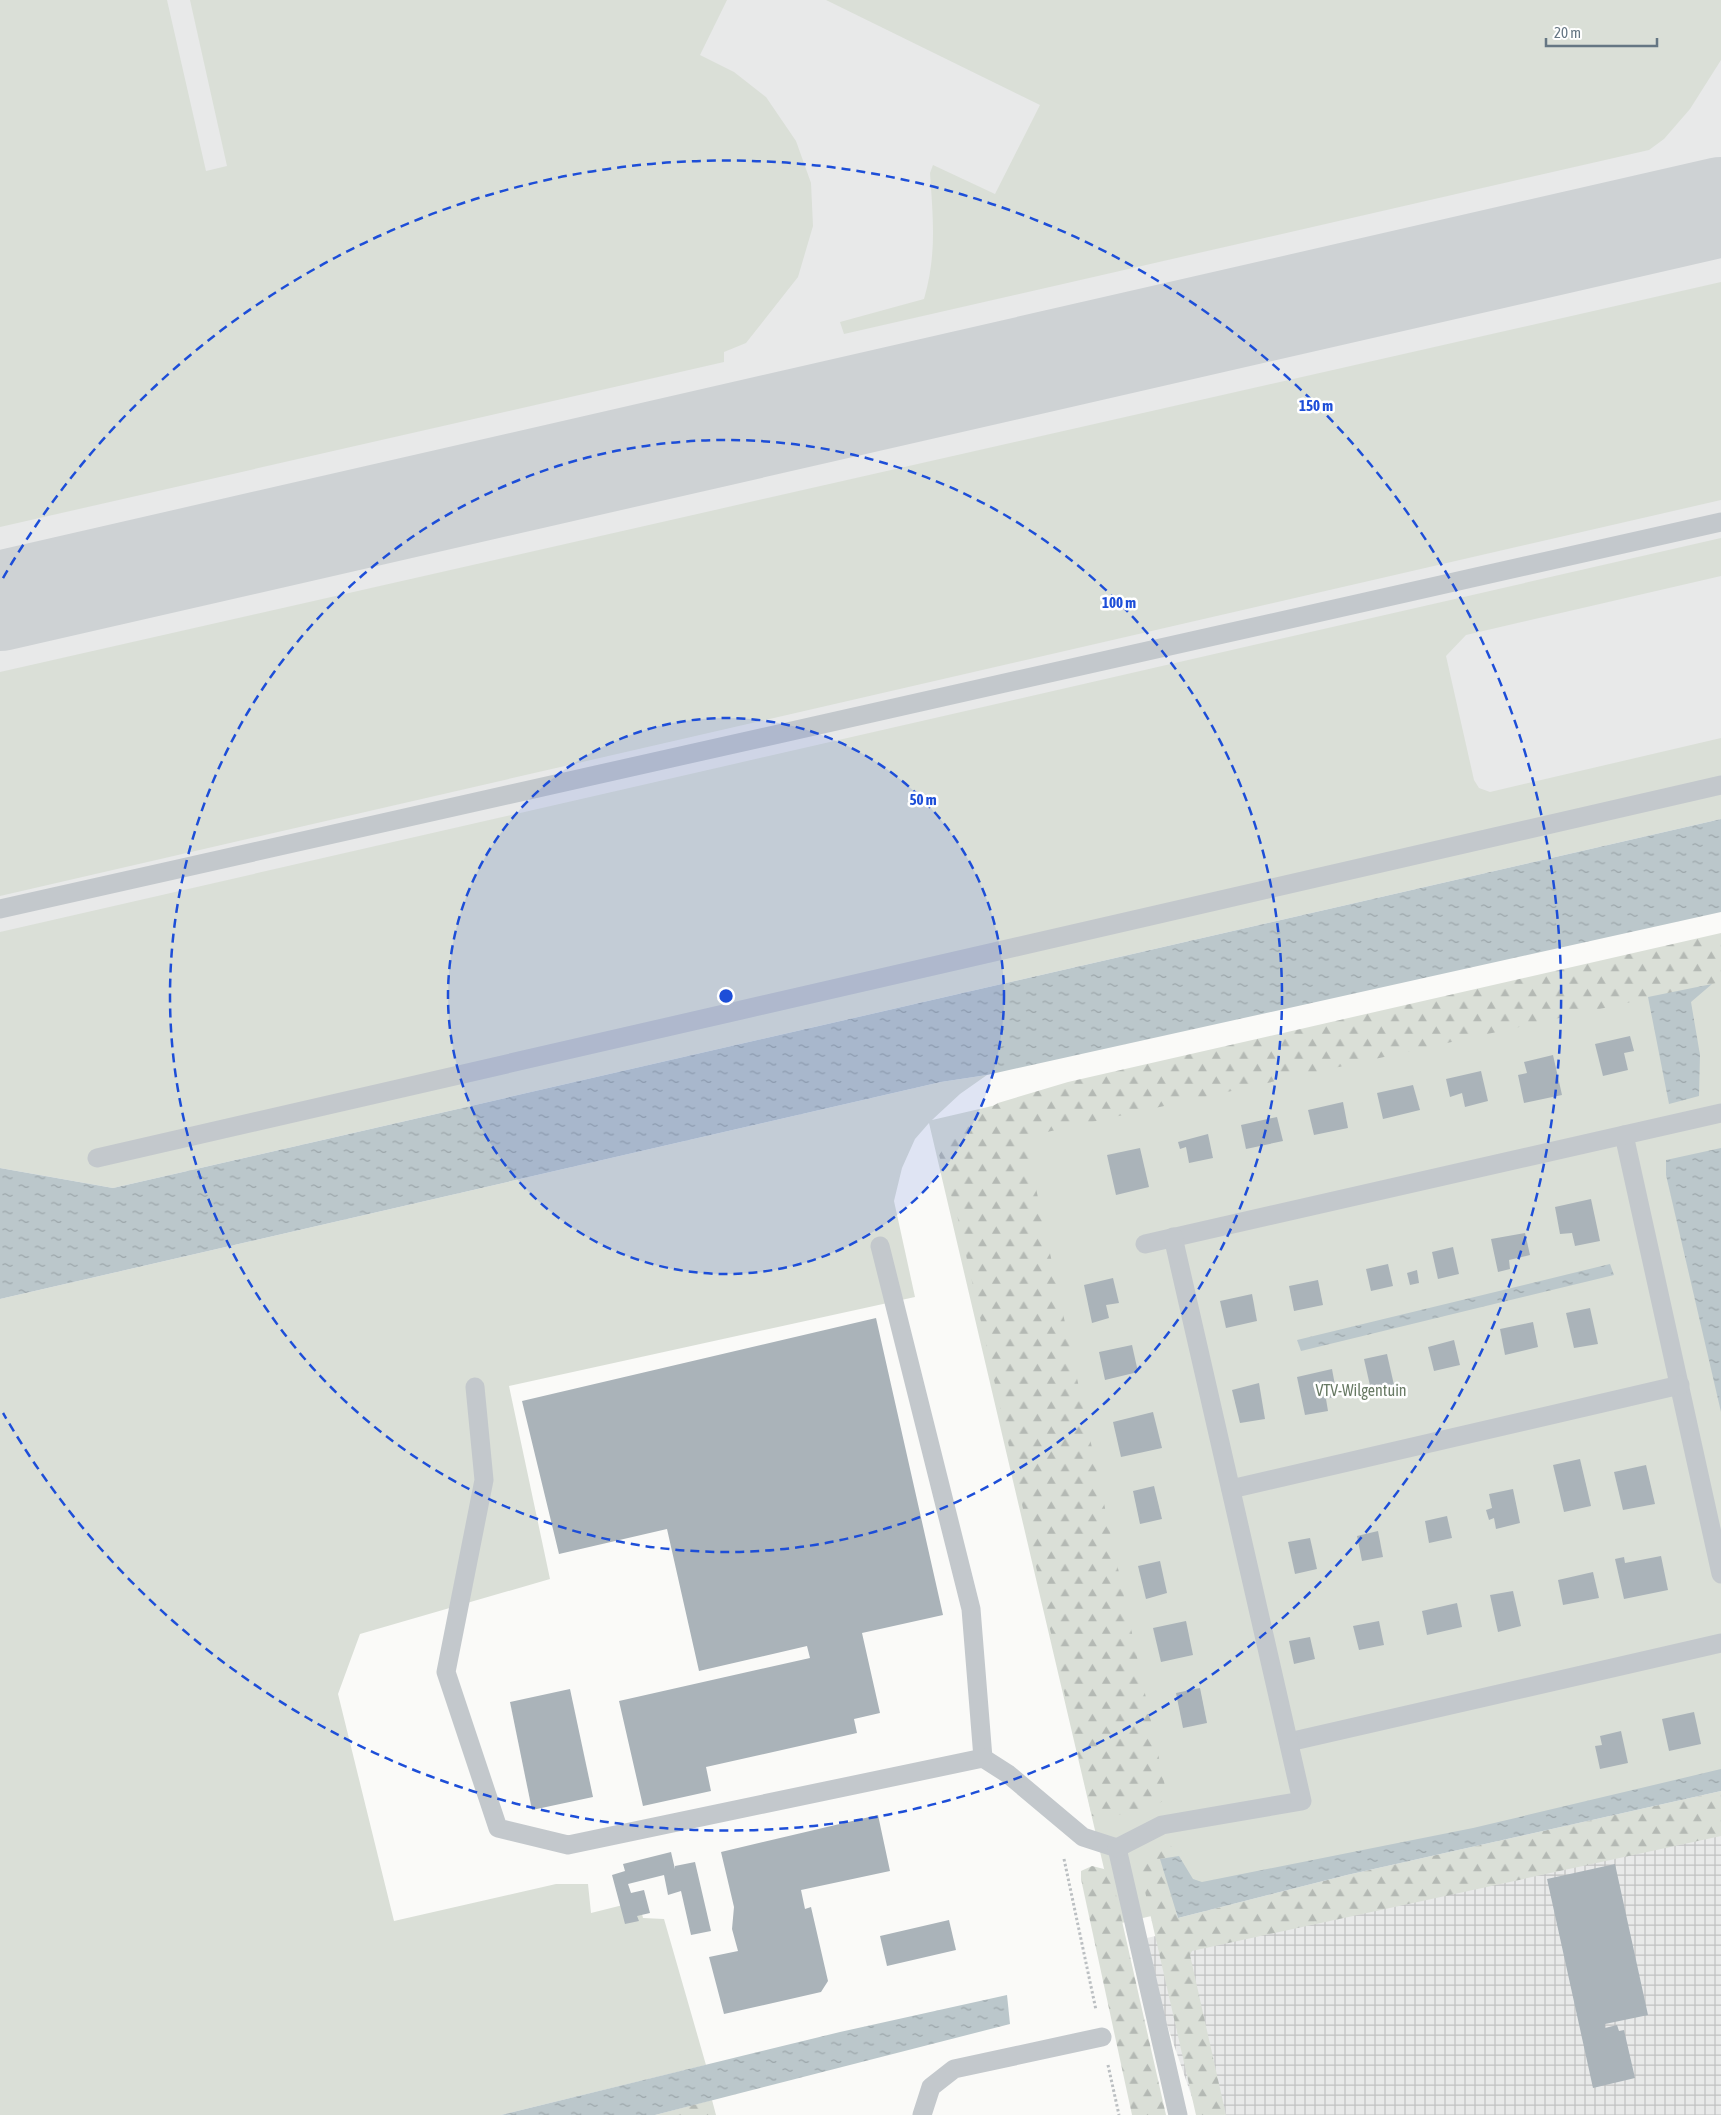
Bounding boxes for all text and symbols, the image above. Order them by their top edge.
scale bar [1546,15,1657,47]
text: 20 m [1554,24,1581,41]
text: 150 m [1299,397,1333,414]
text: 100 m [1102,594,1136,611]
text: 50 m [910,791,937,808]
centre of rings [717,987,735,1005]
park label: VTV-Wilgentuin [1315,1381,1407,1400]

